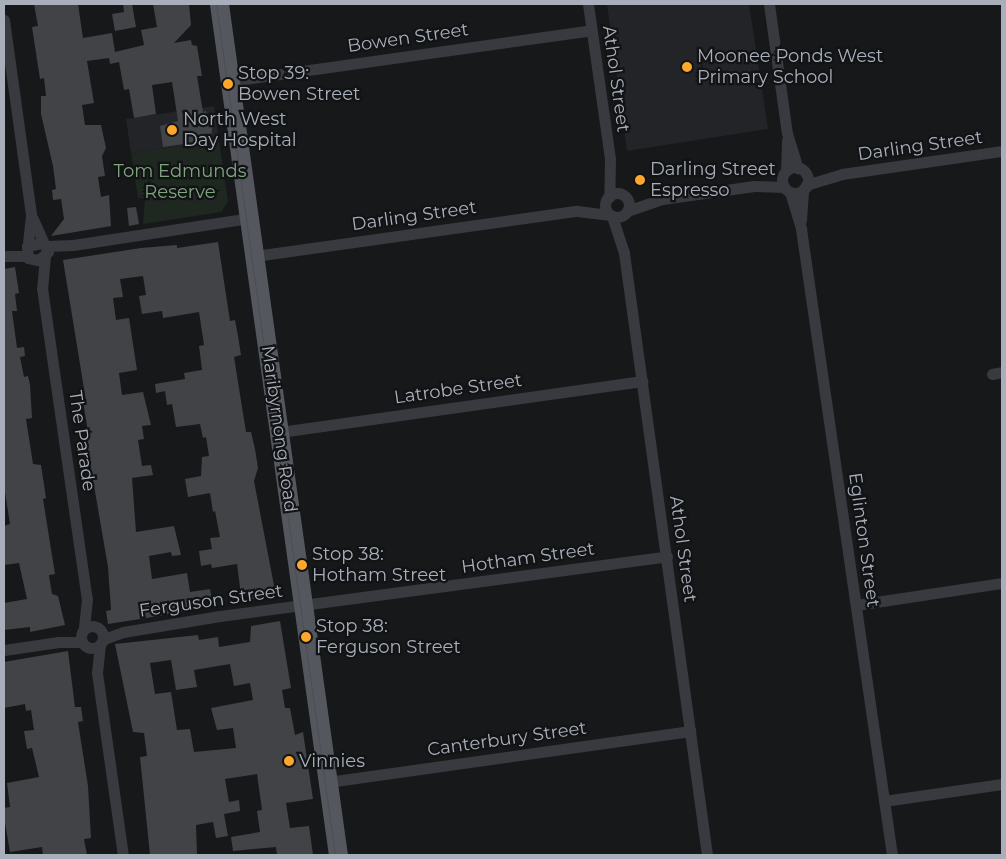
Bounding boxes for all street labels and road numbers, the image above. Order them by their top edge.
street label: Bowen Street [346,19,470,57]
street label: Athol Street [598,24,634,134]
street label: Darling Street [856,127,984,165]
street label: Darling Street [350,197,478,235]
street label: Maribyrnong Road [257,344,301,514]
street label: Latrobe Street [393,369,523,409]
street label: The Parade [64,389,100,493]
street label: Eglinton Street [844,471,884,609]
street label: Athol Street [665,494,701,604]
street label: Hotham Street [460,538,596,578]
street label: Ferguson Street [138,580,284,622]
street label: Canterbury Street [426,717,588,761]

